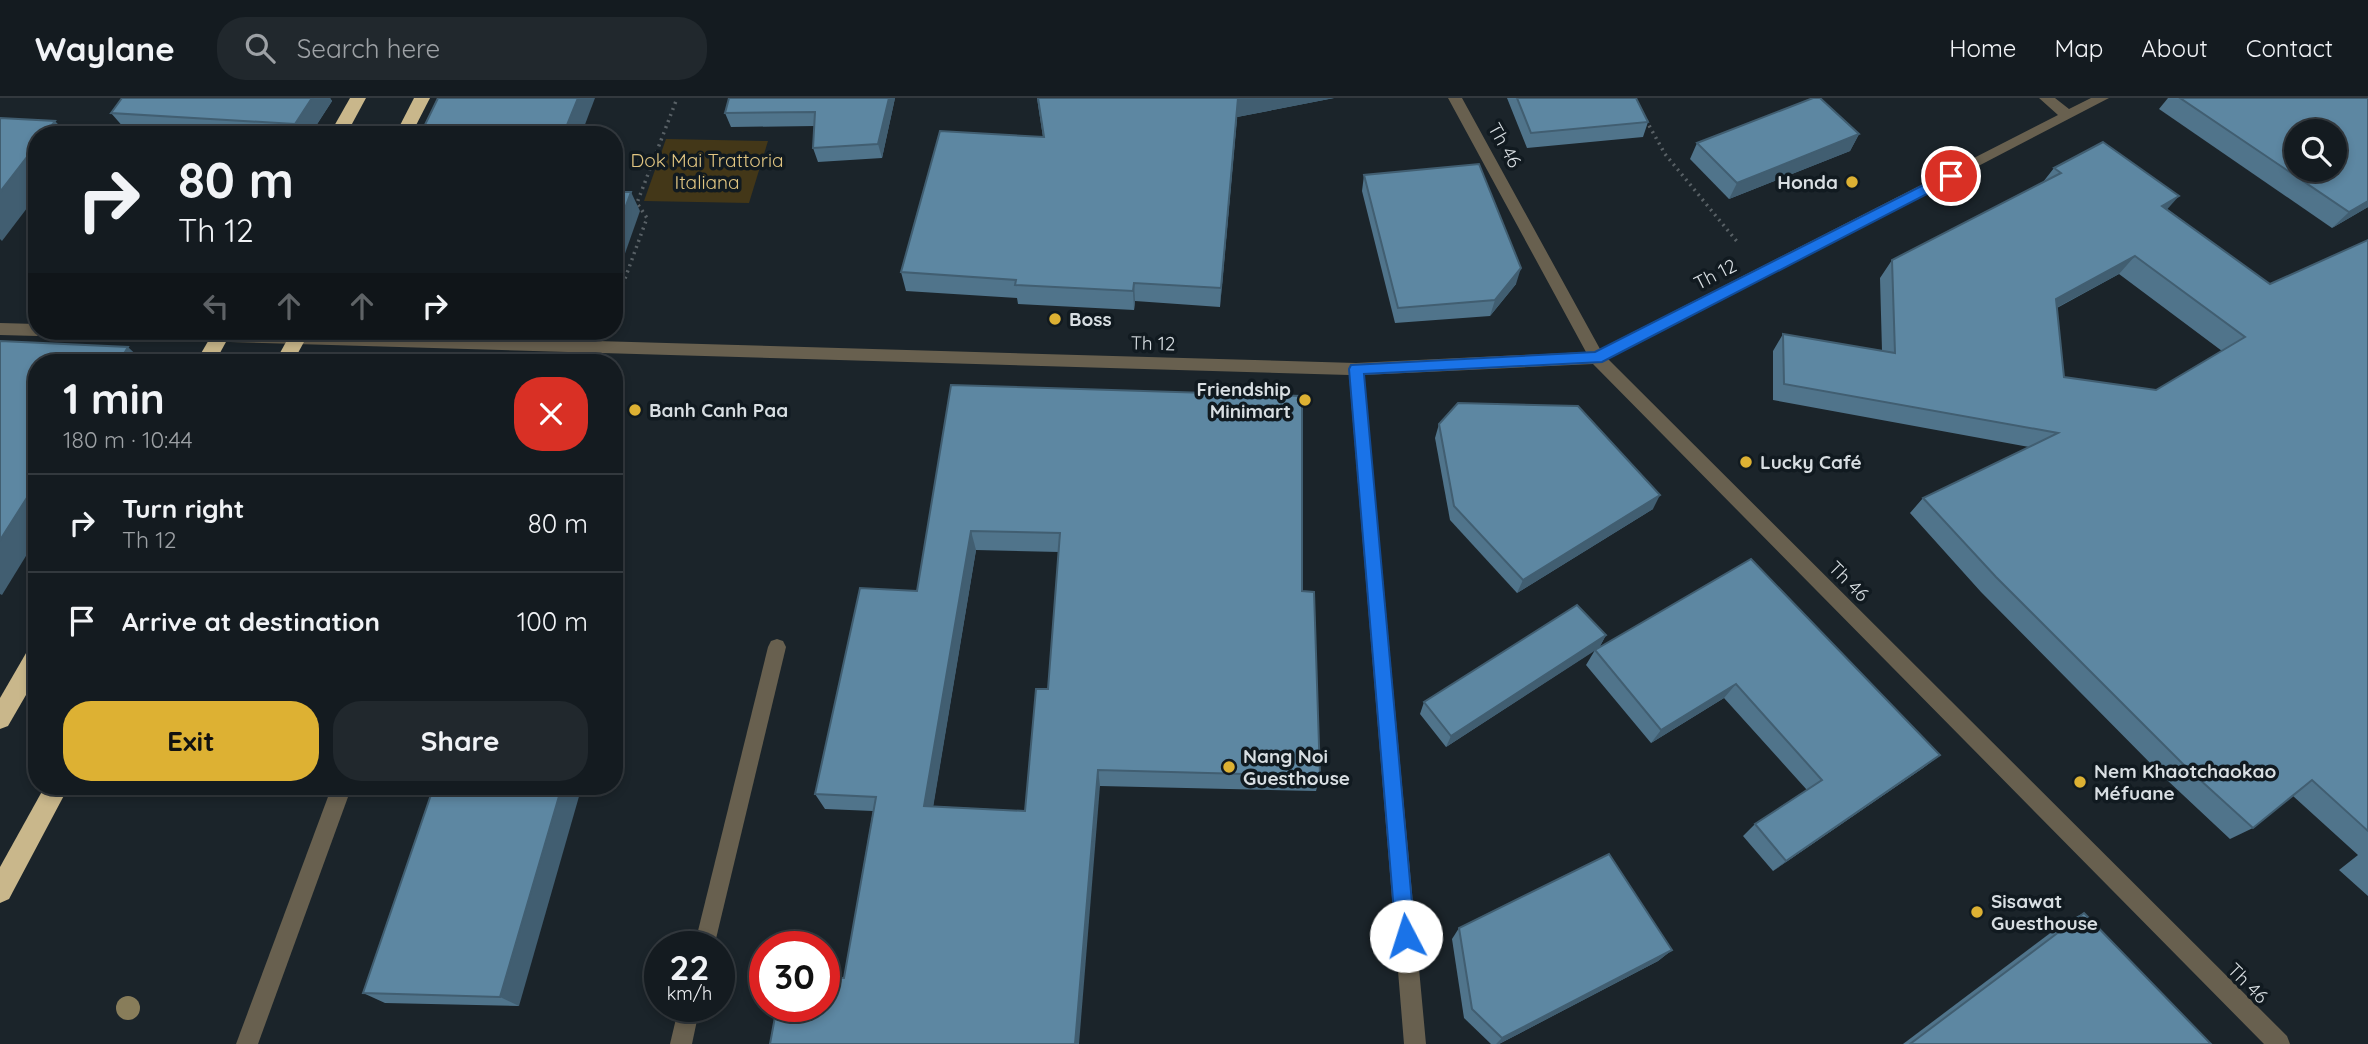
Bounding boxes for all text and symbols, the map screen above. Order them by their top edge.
search box [217,17,707,80]
text: Waylane [35,28,175,69]
icon: search [241,29,279,67]
text: Search here [297,32,440,65]
text: Home [1949,33,2016,63]
text: Map [2054,33,2103,63]
text: About [2141,33,2208,63]
text: Contact [2246,33,2333,63]
street label: Th 46 [1483,118,1527,172]
map controls [2284,119,2347,182]
button: search [2284,119,2347,182]
pin [1921,146,1981,206]
park label: Dok Mai Trattoria Italiana [630,148,784,194]
text: 80 m [178,149,294,210]
icon: right [63,154,154,245]
icon: arrive [1932,157,1970,195]
place label: Honda [1777,170,1838,194]
marker: Honda [1844,174,1860,190]
text: Th 12 [178,210,254,250]
street label: Th 12 [1689,253,1741,295]
icon: left [197,287,235,325]
icon: ahead [270,287,308,325]
icon: ahead [343,287,381,325]
icon: right [416,287,454,325]
place label: Boss [1069,307,1112,331]
marker: Boss [1047,311,1063,327]
street label: Th 12 [1130,331,1176,355]
text: 1 min [63,372,165,425]
button: close [514,377,588,451]
place label: Friendship Minimart [1197,377,1291,423]
marker: Friendship Minimart [1297,392,1313,408]
place label: Banh Canh Paa [649,398,788,422]
marker: Banh Canh Paa [627,402,643,418]
text: 180 m · 10:44 [63,425,193,454]
place label: Lucky Café [1760,450,1862,474]
marker: Lucky Café [1738,454,1754,470]
text: Turn right [122,492,244,525]
icon: right [63,504,101,542]
text: 80 m [528,507,588,540]
text: Th 12 [122,525,177,554]
street label: Th 46 [1824,556,1874,606]
icon: arrive [63,602,101,640]
text: Arrive at destination [122,605,380,638]
text: 100 m [517,605,588,638]
button: Exit [63,701,319,781]
button: Share [333,701,588,781]
place label: Nang Noi Guesthouse [1243,744,1350,790]
marker: Nang Noi Guesthouse [1221,759,1237,775]
place label: Nem Khaotchaokao Méfuane [2094,759,2277,805]
marker: Nem Khaotchaokao Méfuane [2072,774,2088,790]
place label: Sisawat Guesthouse [1991,889,2098,935]
position arrow [1369,899,1443,973]
marker: Sisawat Guesthouse [1969,904,1985,920]
speed limit sign: 30 [749,931,840,1022]
text: 22 [670,945,709,989]
street label: Th 46 [2223,958,2273,1008]
text: km/h [667,982,712,1005]

